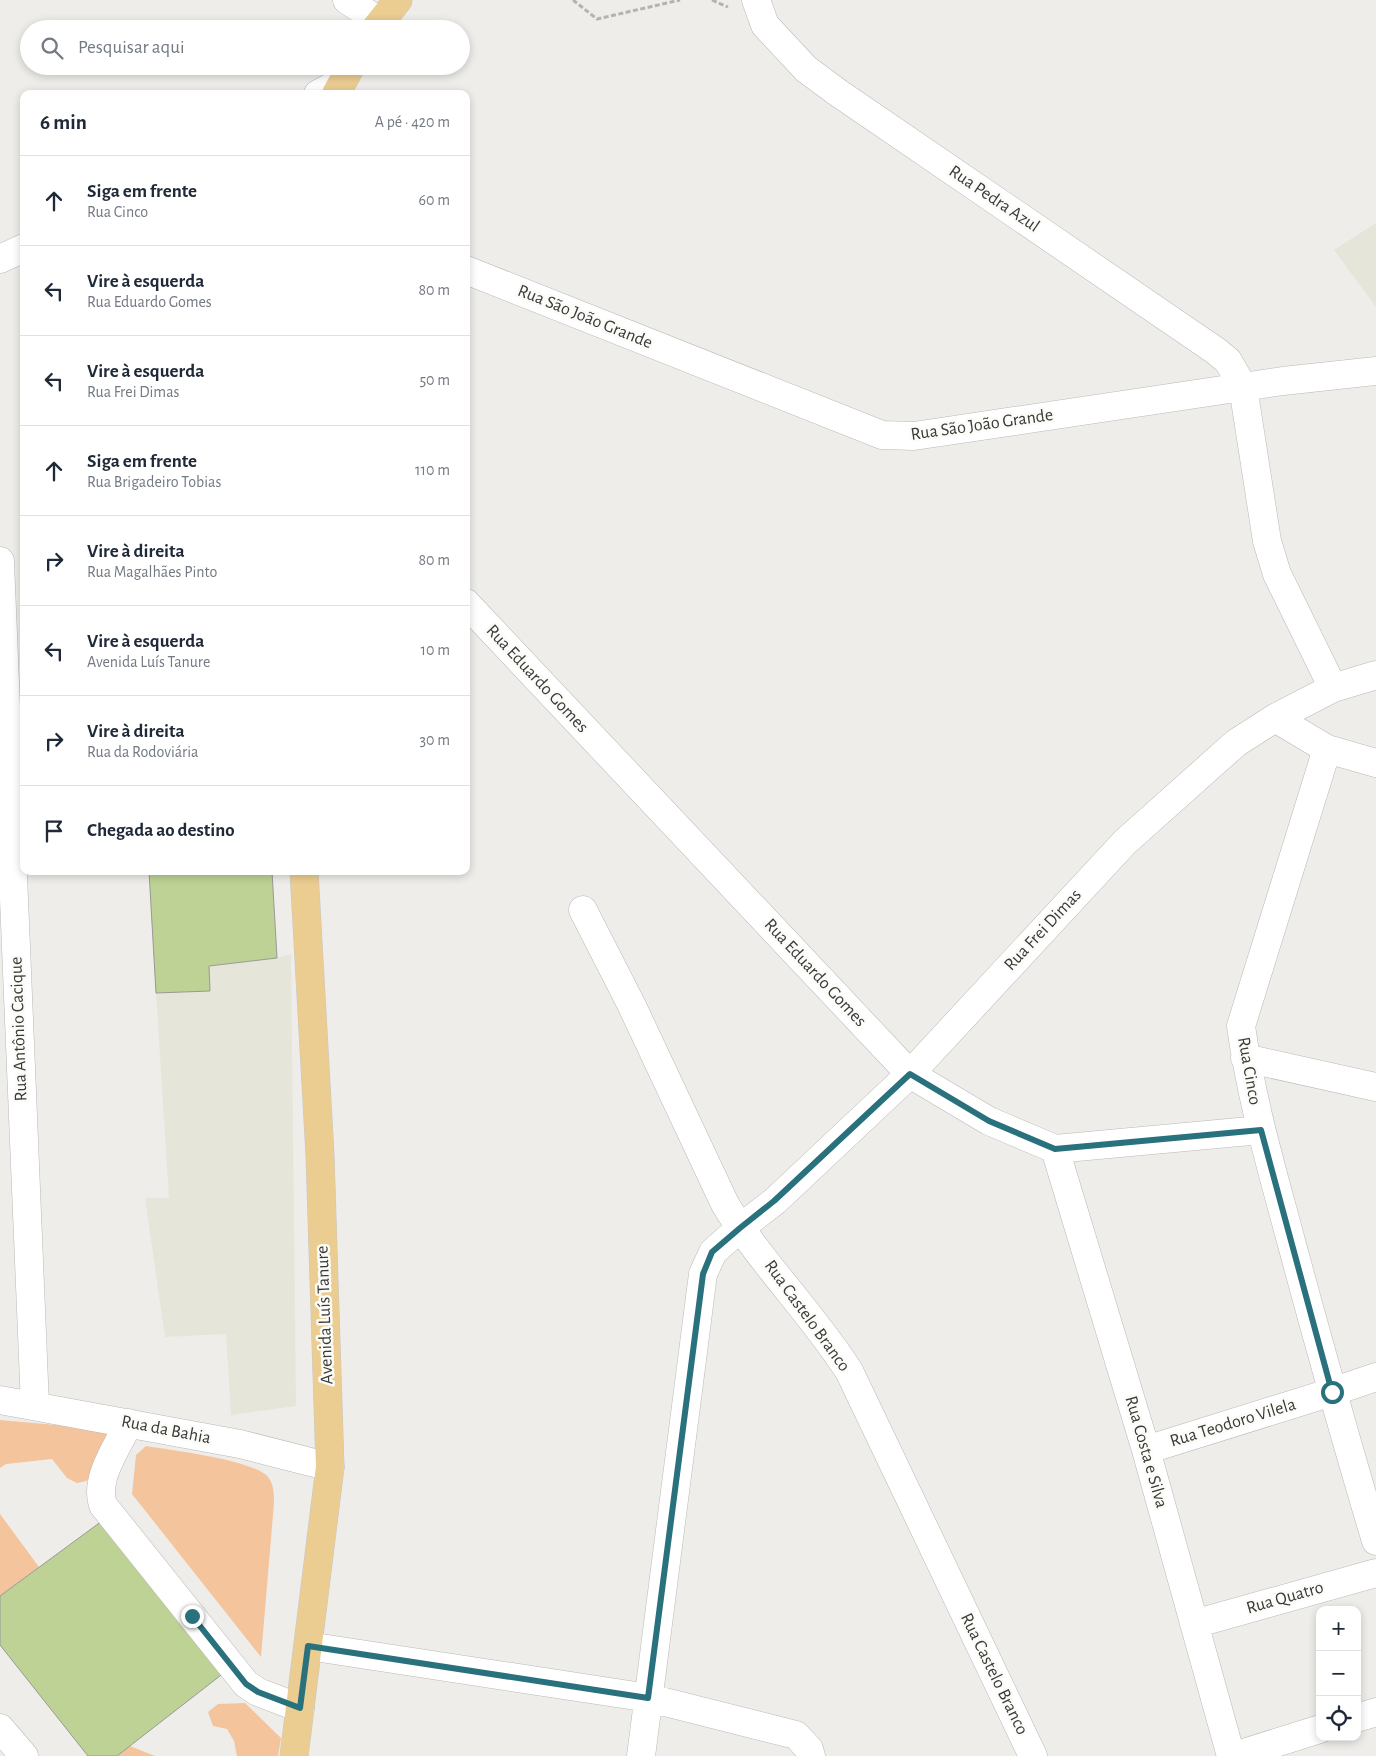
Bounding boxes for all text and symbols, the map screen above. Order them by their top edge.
search box [20,20,470,75]
icon: search [38,34,66,62]
text: Pesquisar aqui [78,38,184,57]
text: 6 min [40,112,87,133]
text: A pé · 420 m [375,114,450,130]
street label: Rua Pedra Azul [946,162,1042,236]
text: Siga em frente [87,182,197,201]
icon: ahead [40,187,68,215]
text: 60 m [419,192,450,208]
text: Rua Cinco [87,204,148,220]
text: Vire à esquerda [87,272,204,291]
icon: left [40,277,68,305]
text: 80 m [419,282,450,298]
street label: Rua São João Grande [515,282,655,352]
text: Rua Eduardo Gomes [87,294,212,310]
text: Vire à esquerda [87,362,204,381]
icon: left [40,367,68,395]
text: 50 m [419,372,450,388]
text: Rua Frei Dimas [87,384,179,400]
street label: Rua São João Grande [910,406,1054,444]
text: Siga em frente [87,452,197,471]
icon: ahead [40,457,68,485]
text: 110 m [415,462,450,478]
text: Rua Brigadeiro Tobias [87,474,221,490]
text: Vire à direita [87,542,185,561]
icon: right [40,547,68,575]
text: 80 m [419,552,450,568]
text: Rua Magalhães Pinto [87,564,217,580]
street label: Rua Eduardo Gomes [483,622,591,736]
text: Vire à esquerda [87,632,204,651]
icon: left [40,637,68,665]
text: 10 m [421,642,450,658]
text: Avenida Luís Tanure [87,654,210,670]
text: Vire à direita [87,722,185,741]
icon: right [40,727,68,755]
text: 30 m [420,732,450,748]
text: Rua da Rodoviária [87,744,198,760]
icon: arrive [40,817,68,845]
text: Chegada ao destino [87,821,235,840]
street label: Rua Frei Dimas [1001,886,1085,974]
street label: Rua Eduardo Gomes [761,916,869,1030]
street label: Rua Antônio Cacique [7,956,31,1102]
street label: Rua Cinco [1234,1036,1264,1107]
street label: Avenida Luís Tanure [314,1245,336,1385]
street label: Rua Castelo Branco [761,1257,853,1375]
route start [1321,1381,1344,1404]
street label: Rua Costa e Silva [1121,1394,1171,1510]
street label: Rua Teodoro Vilela [1168,1395,1298,1451]
street label: Rua da Bahia [120,1413,212,1447]
street label: Rua Quatro [1244,1578,1326,1618]
route end [181,1605,204,1628]
map controls [1316,1606,1361,1741]
button: + [1316,1606,1361,1651]
street label: Rua Castelo Branco [957,1610,1031,1738]
button: − [1316,1651,1361,1696]
button: locate [1316,1696,1361,1741]

